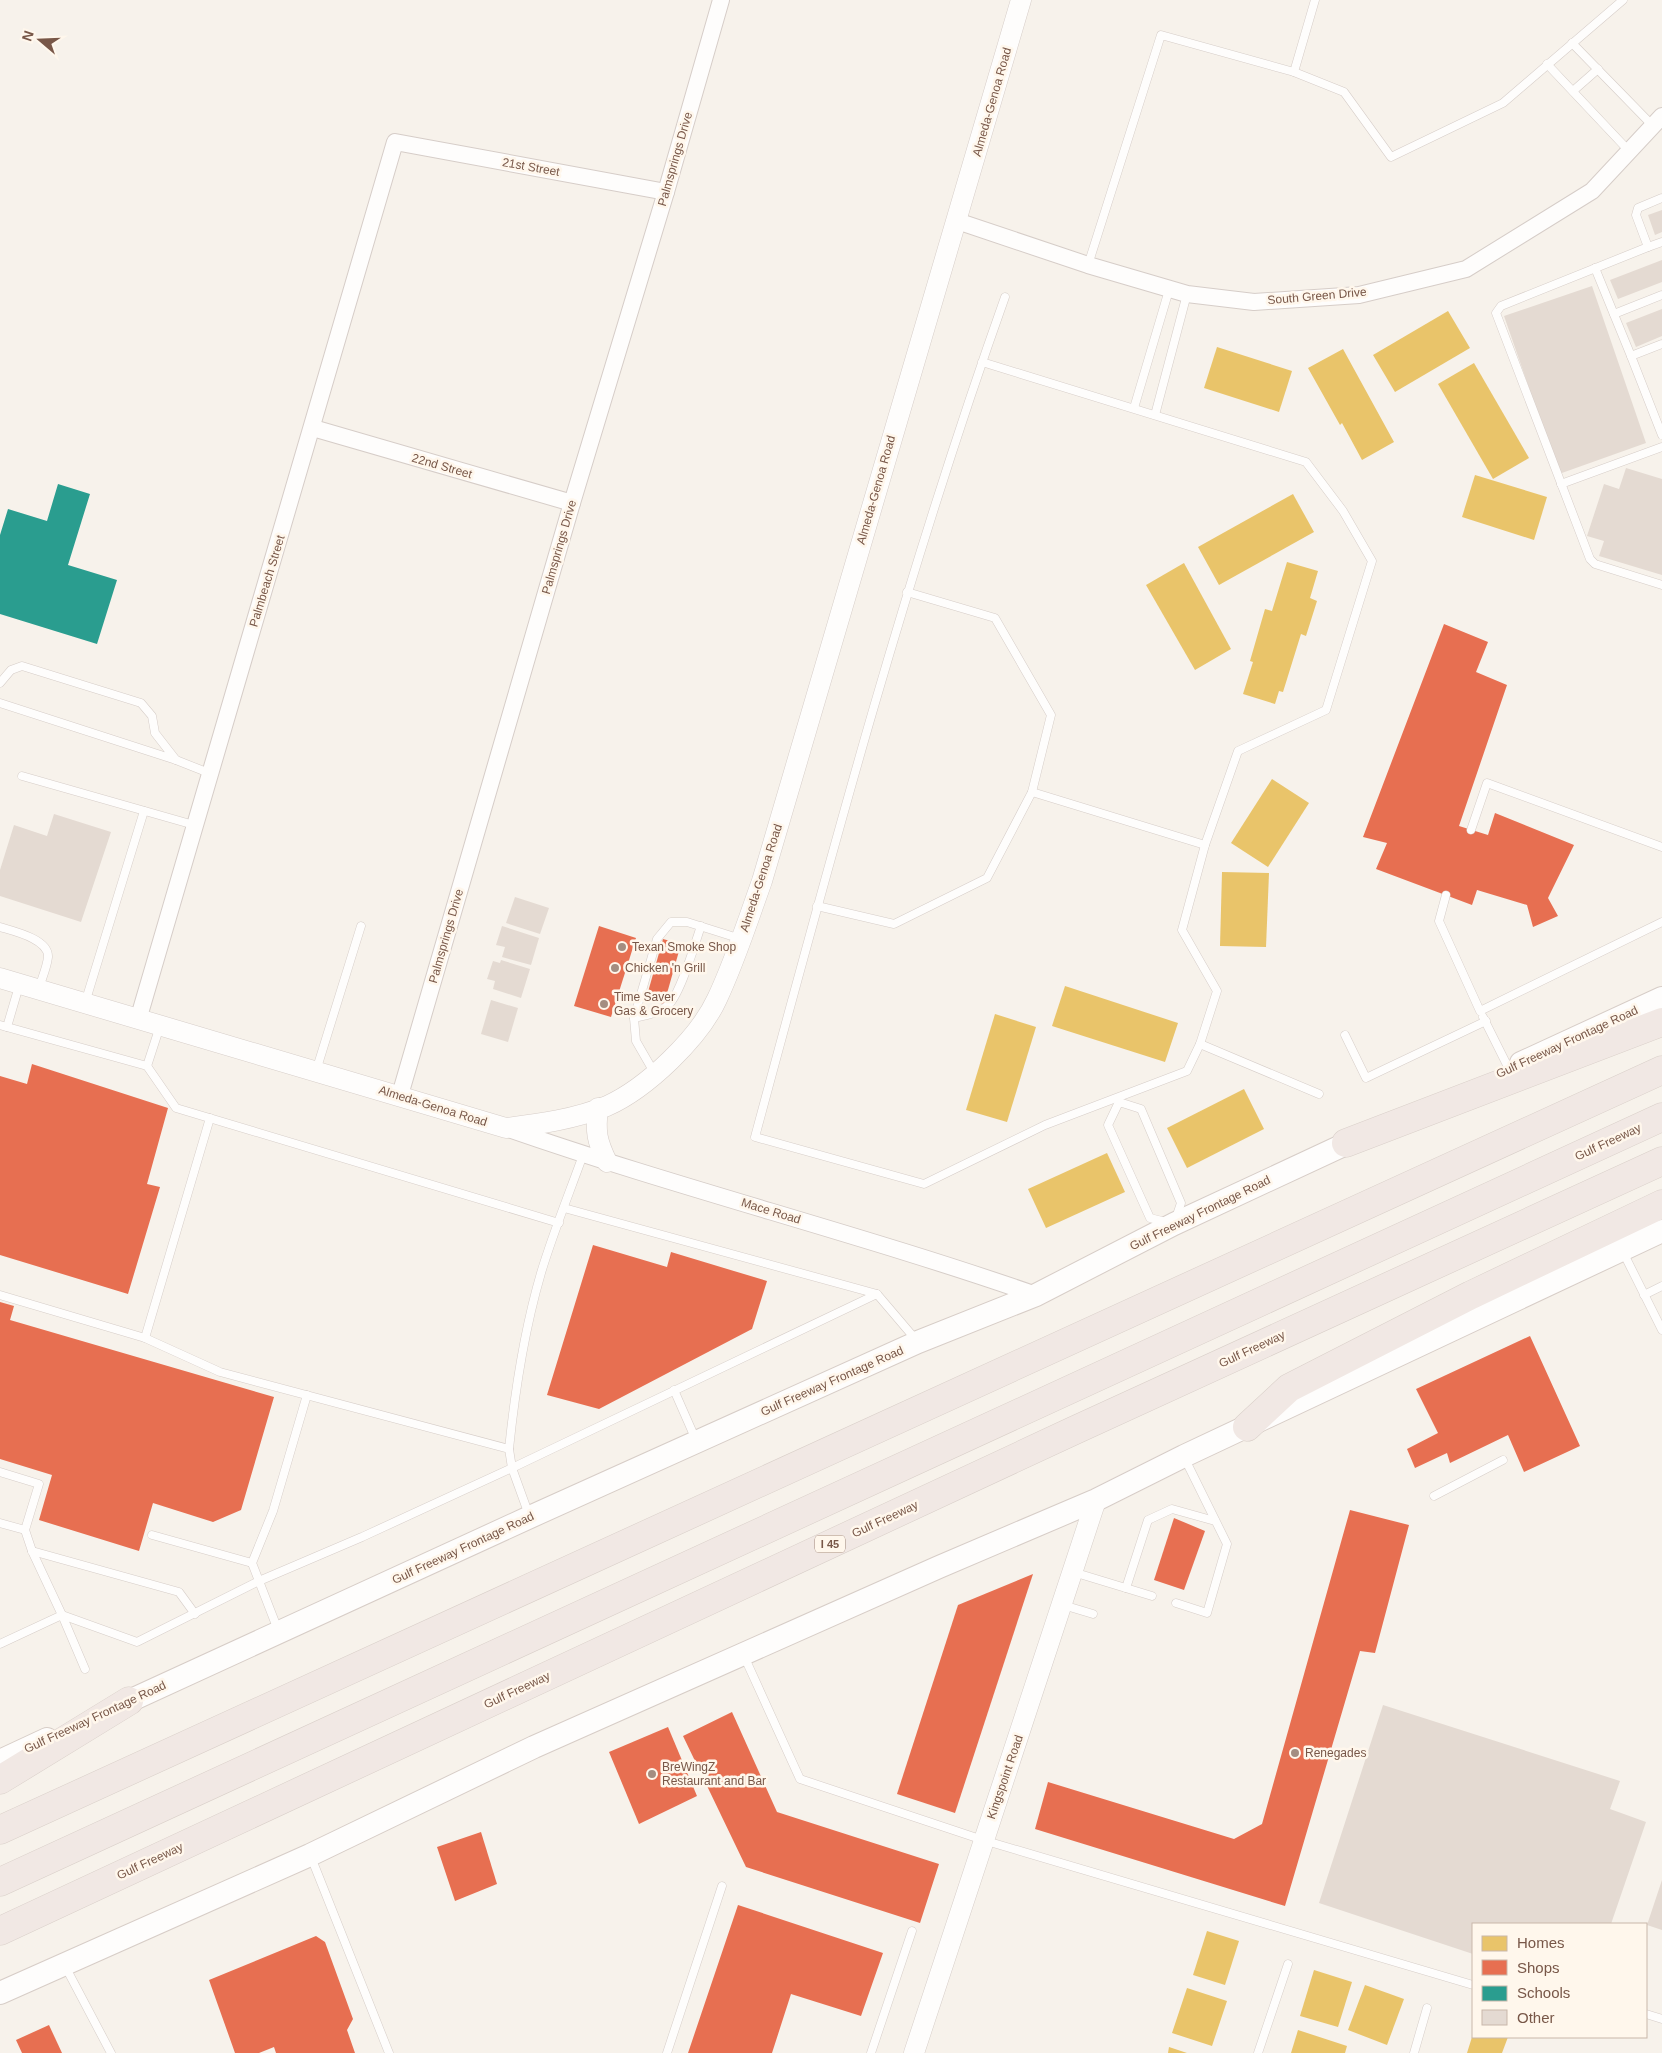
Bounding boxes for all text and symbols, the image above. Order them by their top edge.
north arrow [15,15,65,65]
text: N [18,28,37,43]
street label: Almeda-Genoa Road [970,46,1014,158]
street label: Palmsprings Drive [655,110,695,208]
street label: 21st Street [501,155,561,179]
street label: South Green Drive [1267,285,1367,307]
street label: Almeda-Genoa Road [854,434,898,546]
street label: 22nd Street [410,451,474,481]
street label: Palmsprings Drive [539,498,579,596]
street label: Palmbeach Street [246,533,288,629]
street label: Almeda-Genoa Road [737,822,785,934]
street label: Palmsprings Drive [426,887,466,985]
place label: Texan Smoke Shop [632,940,736,954]
marker: Texan Smoke Shop [616,941,628,953]
place label: Chicken 'n Grill [625,961,705,975]
marker: Chicken 'n Grill [609,962,621,974]
place label: Time Saver Gas & Grocery [614,990,693,1018]
marker: Time Saver Gas & Grocery [598,998,610,1010]
street label: Gulf Freeway Frontage Road [1494,1003,1640,1081]
street label: Almeda-Genoa Road [377,1083,489,1129]
street label: Gulf Freeway [1573,1121,1643,1163]
street label: Gulf Freeway Frontage Road [1127,1173,1273,1253]
street label: Mace Road [740,1195,802,1227]
street label: Gulf Freeway [1217,1328,1287,1370]
street label: Gulf Freeway Frontage Road [758,1343,906,1419]
street label: Gulf Freeway [850,1498,920,1540]
street label: Gulf Freeway Frontage Road [390,1509,536,1587]
road number: I 45 [815,1536,845,1552]
street label: Gulf Freeway [482,1669,552,1711]
street label: Gulf Freeway Frontage Road [22,1678,168,1756]
street label: Kingspoint Road [984,1733,1026,1821]
place label: Renegades [1305,1746,1366,1760]
marker: Renegades [1289,1747,1301,1759]
place label: BreWingZ Restaurant and Bar [662,1760,766,1788]
marker: BreWingZ Restaurant and Bar [646,1768,658,1780]
street label: Gulf Freeway [115,1840,185,1882]
legend [1472,1923,1647,2038]
text: Homes [1517,1934,1565,1951]
text: Shops [1517,1959,1560,1976]
text: Schools [1517,1984,1570,2001]
text: Other [1517,2009,1555,2026]

